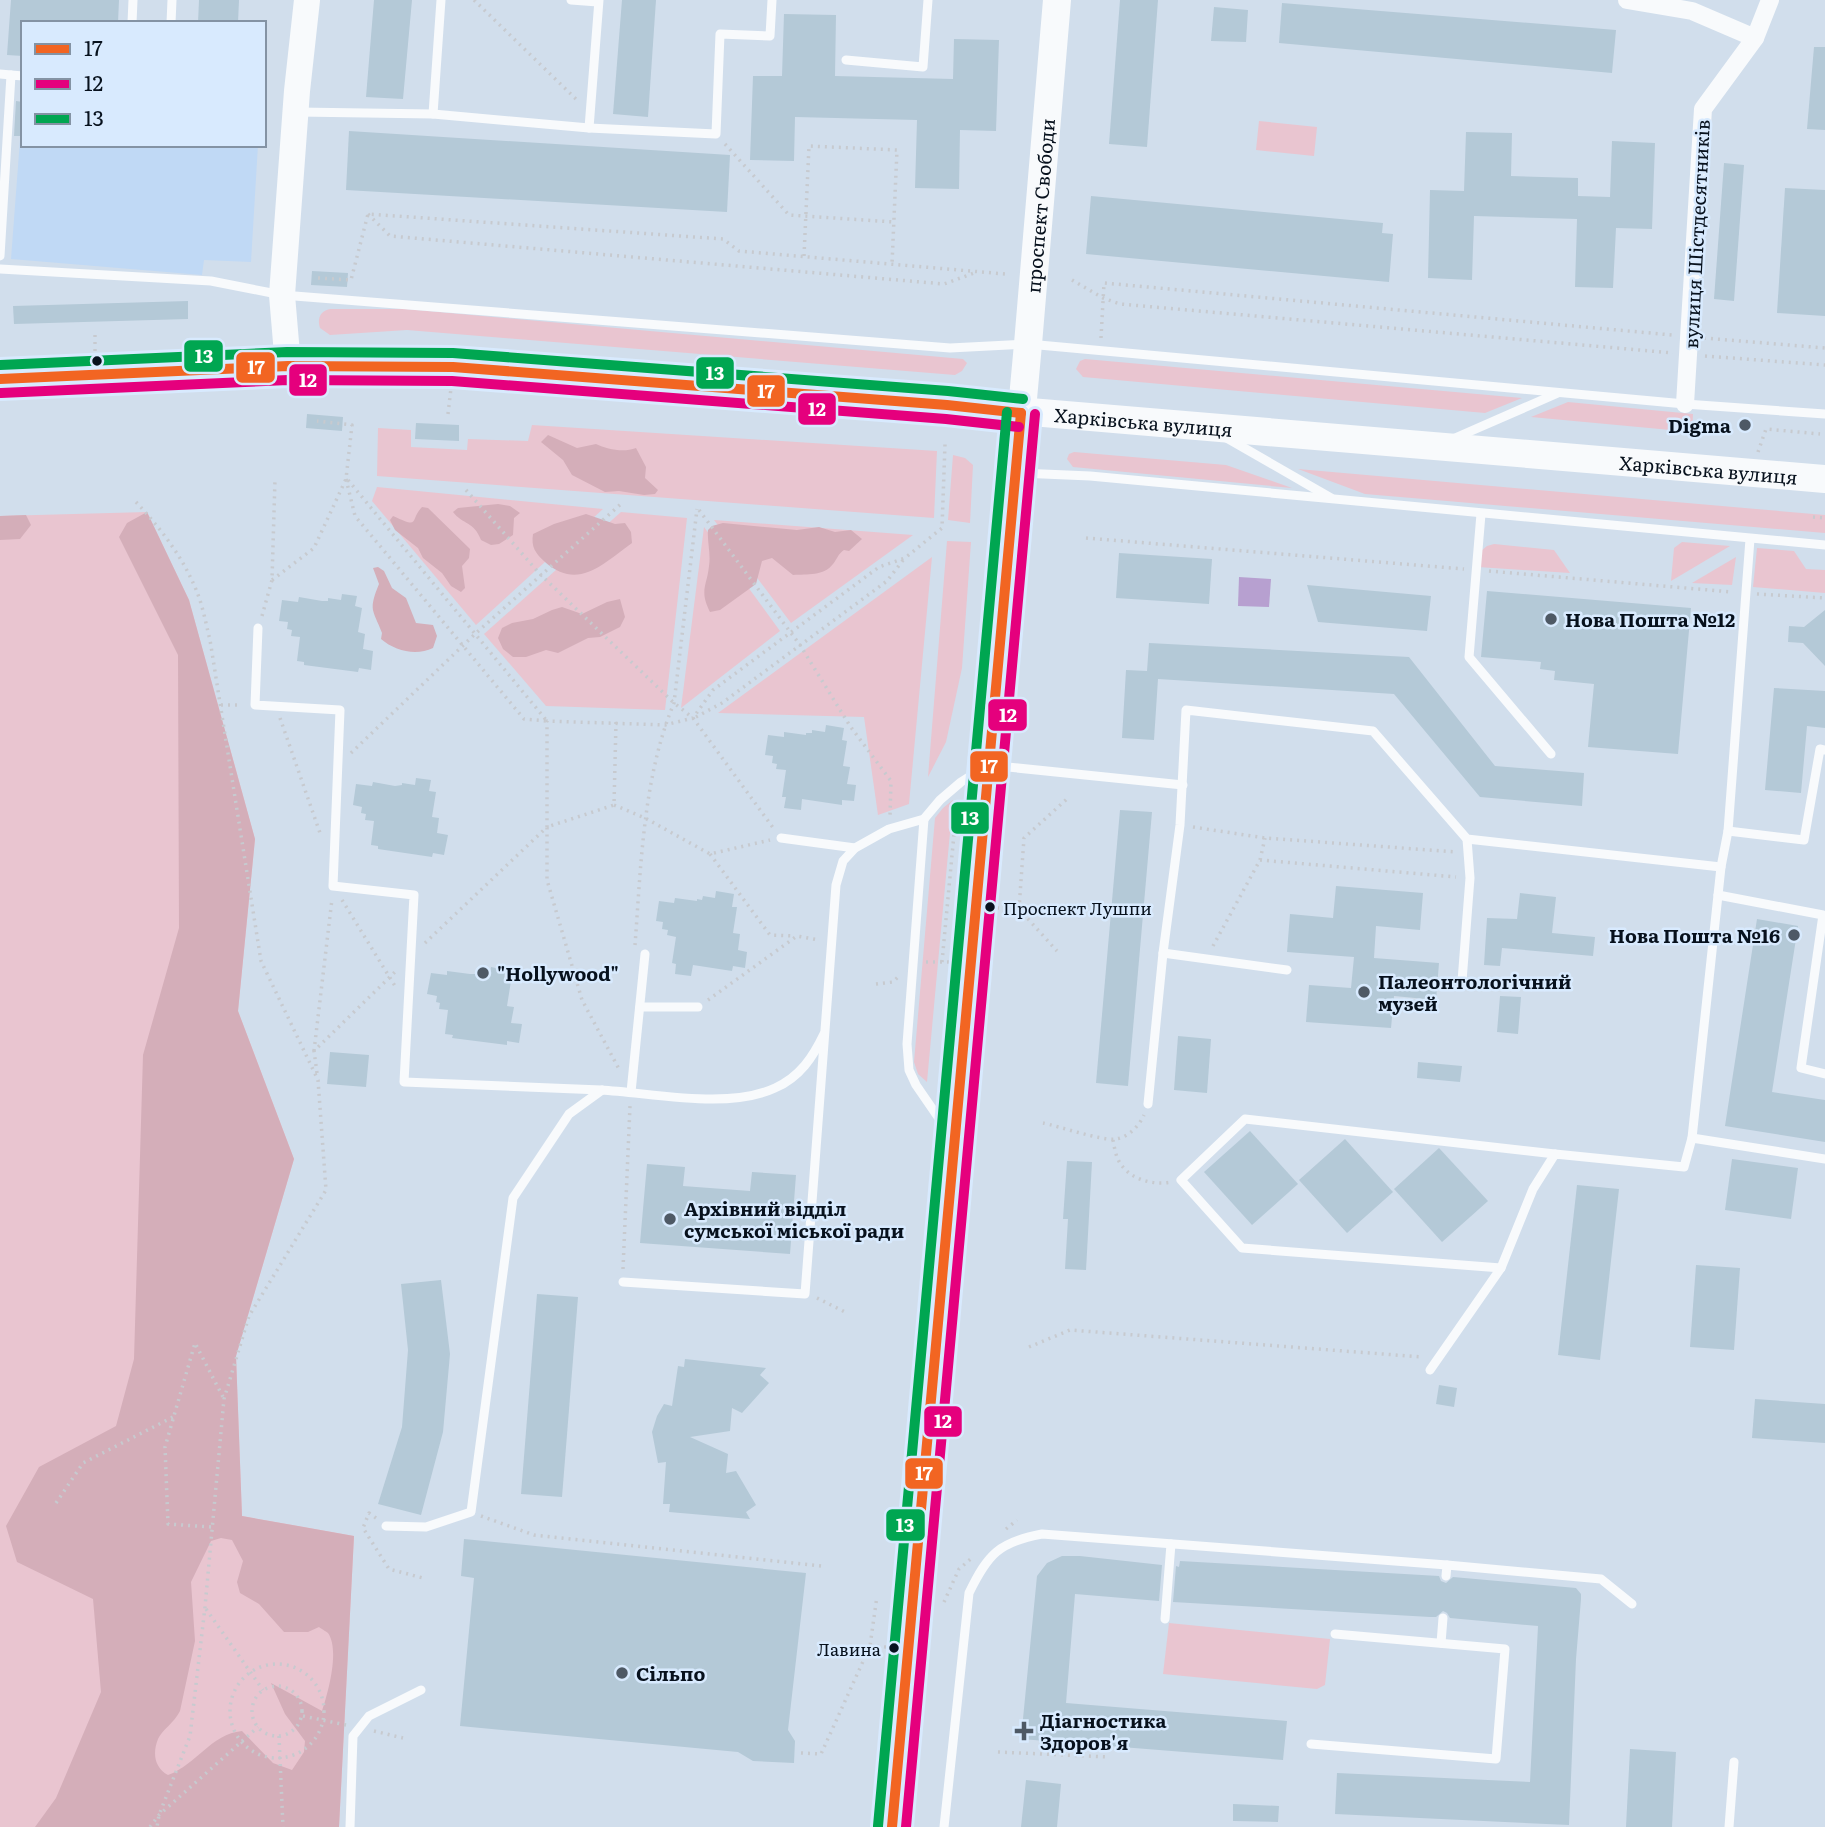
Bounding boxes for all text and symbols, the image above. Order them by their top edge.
legend [21,21,266,147]
text: 17 [84,31,103,62]
text: 12 [84,66,103,97]
text: 13 [84,101,104,132]
street label: проспект Свободи [1018,117,1061,294]
street label: вулиця Шістдесятників [1676,119,1716,349]
line badge: 13 [183,339,224,373]
text: 13 [195,341,213,369]
line badge: 17 [235,351,276,384]
text: 17 [247,352,265,380]
unlabelled marker [90,354,104,368]
line badge: 13 [695,356,735,390]
text: 13 [706,358,724,386]
line badge: 12 [288,363,328,397]
text: 12 [299,365,317,393]
line badge: 17 [746,374,786,408]
text: 17 [757,376,775,404]
line badge: 12 [797,392,837,426]
text: 12 [808,394,826,422]
street label: Харківська вулиця [1053,400,1234,443]
place label: Digma [1668,411,1731,439]
marker: Digma [1737,417,1753,433]
street label: Харківська вулиця [1618,448,1799,491]
place label: Нова Пошта №12 [1565,605,1735,633]
marker: Нова Пошта №12 [1543,611,1559,627]
line badge: 12 [987,698,1028,732]
text: 12 [999,700,1017,728]
line badge: 17 [969,750,1009,783]
text: 17 [980,751,998,779]
line badge: 13 [950,801,990,835]
text: 13 [961,803,979,831]
place label: Проспект Лушпи [1003,895,1152,920]
marker: Проспект Лушпи [983,900,997,914]
place label: Нова Пошта №16 [1609,921,1780,949]
marker: Нова Пошта №16 [1786,927,1802,943]
place label: "Hollywood" [497,959,619,987]
marker: "Hollywood" [475,965,491,981]
place label: Палеонтологічний музей [1378,967,1572,1017]
marker: Палеонтологічний музей [1356,984,1372,1000]
place label: Архівний відділ сумської міської ради [684,1194,904,1244]
marker: Архівний відділ сумської міської ради [662,1211,678,1227]
line badge: 12 [923,1405,963,1438]
text: 12 [934,1406,952,1434]
line badge: 17 [904,1457,944,1490]
text: 17 [915,1458,933,1486]
line badge: 13 [885,1508,926,1542]
text: 13 [896,1510,914,1538]
place label: Лавина [817,1636,882,1661]
marker: Лавина [887,1641,901,1655]
place label: Сільпо [636,1659,705,1687]
marker: Сільпо [614,1665,630,1681]
place label: Діагностика Здоров'я [1040,1706,1167,1756]
marker: Діагностика Здоров'я [1014,1721,1034,1741]

